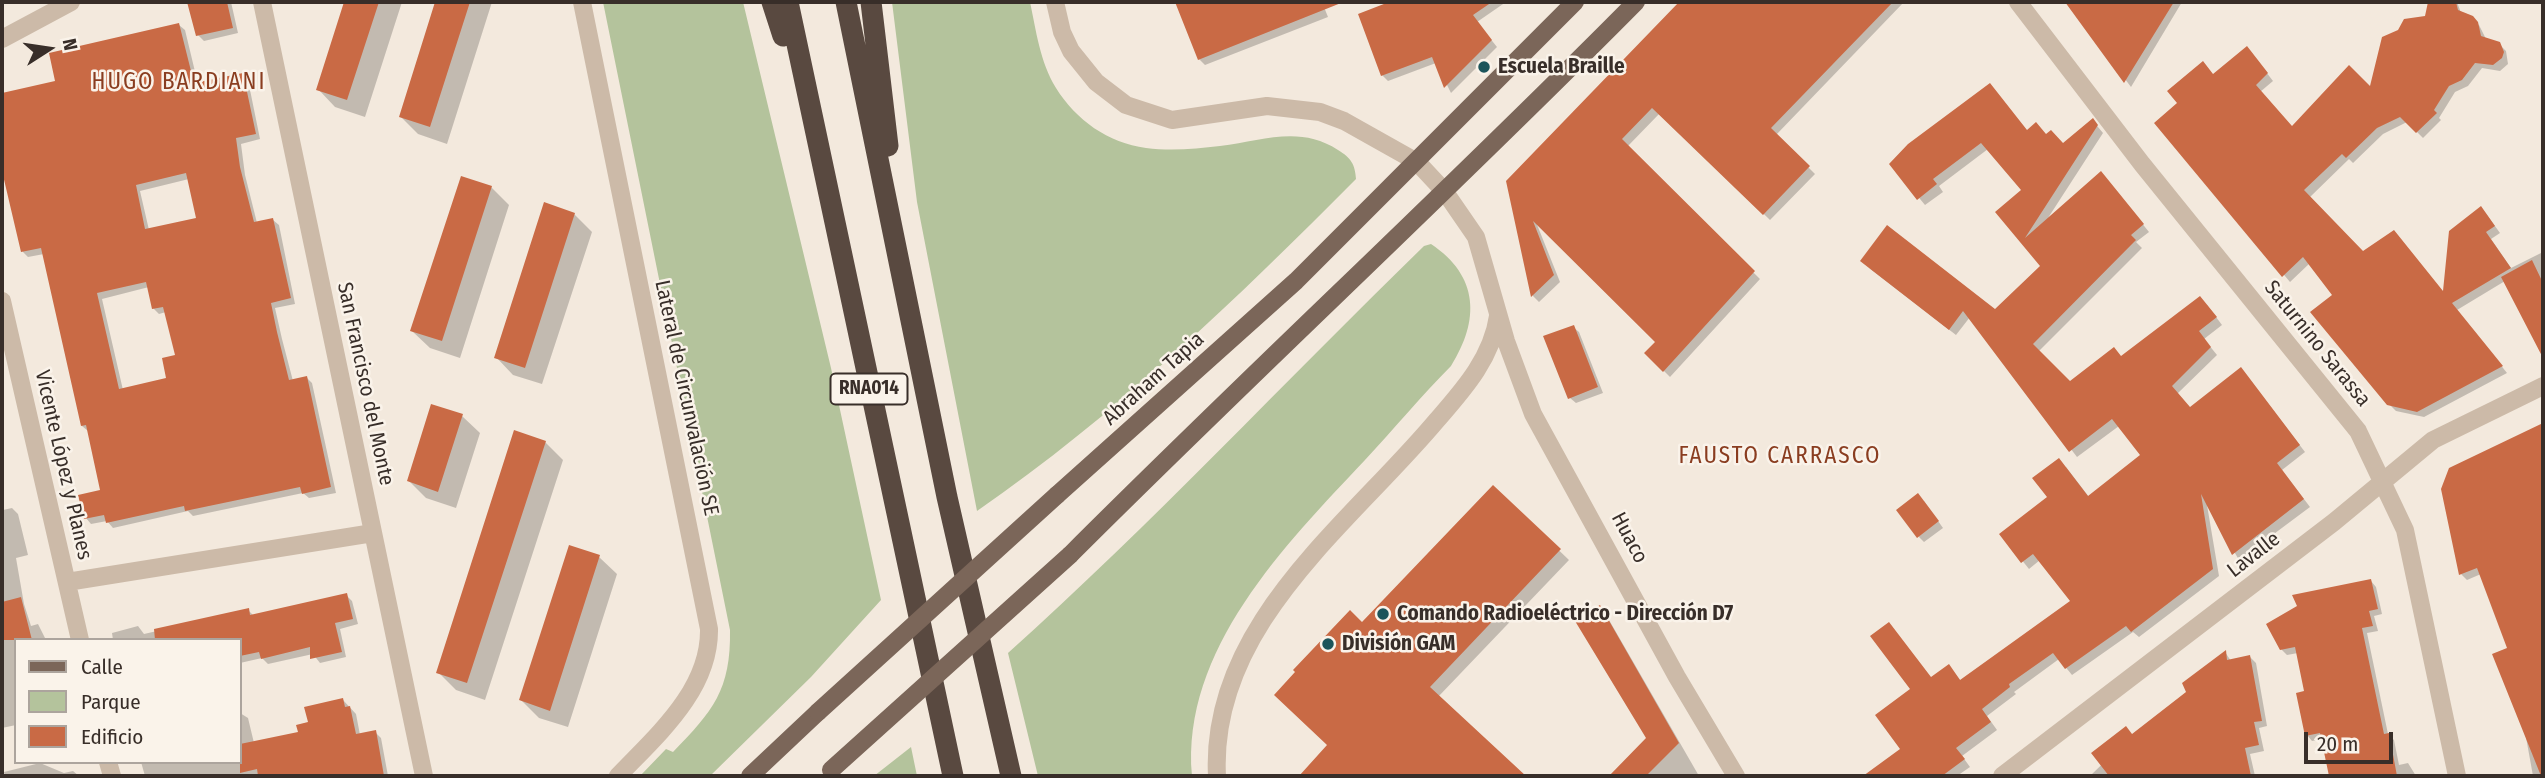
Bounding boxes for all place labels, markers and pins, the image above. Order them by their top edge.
place label: Escuela Braille [1498,54,1625,80]
marker: Escuela Braille [1476,59,1492,75]
place label: Comando Radioeléctrico - Dirección D7 [1397,601,1733,627]
marker: Comando Radioeléctrico - Dirección D7 [1375,606,1391,622]
place label: División GAM [1342,631,1455,657]
marker: División GAM [1320,636,1336,652]

